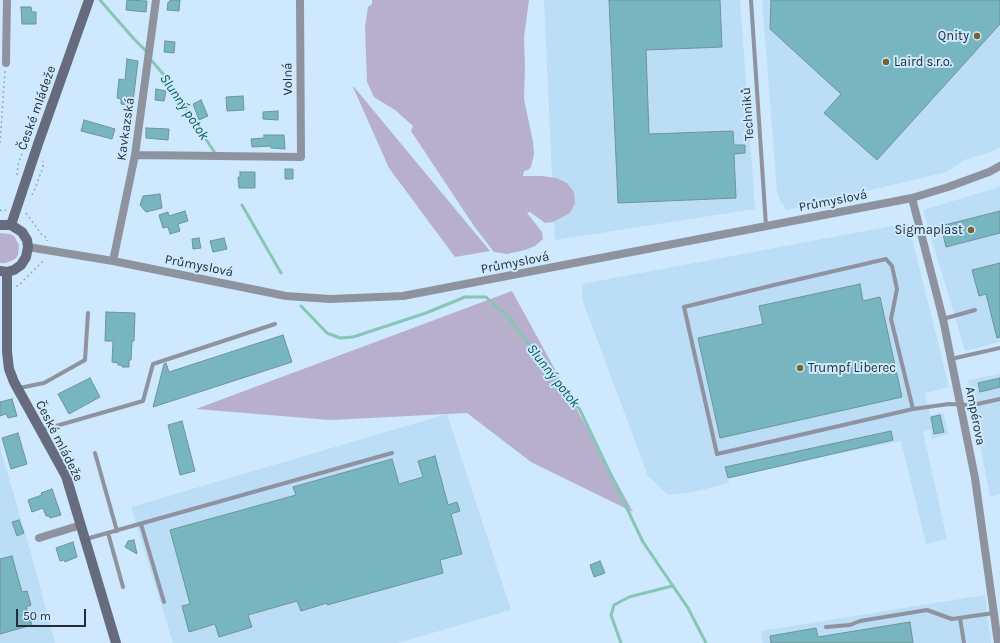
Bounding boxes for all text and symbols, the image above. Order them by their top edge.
place label: Qnity [938,28,969,44]
marker: Qnity [972,31,982,41]
place label: Laird s.r.o. [894,54,952,70]
marker: Laird s.r.o. [881,57,891,67]
street label: Volná [280,63,296,95]
street label: České mládeže [14,64,60,152]
water label: Slunný potok [156,71,212,143]
street label: Techniků [738,87,758,141]
street label: Kavkazská [114,96,138,162]
street label: Průmyslová [798,187,868,215]
place label: Sigmaplast [894,222,963,238]
marker: Sigmaplast [966,225,976,235]
street label: Průmyslová [480,249,550,277]
street label: Průmyslová [164,252,234,280]
water label: Slunný potok [523,341,583,411]
place label: Trumpf Liberec [808,360,896,376]
marker: Trumpf Liberec [795,363,805,373]
street label: Ampérova [962,385,988,447]
street label: České mládeže [32,398,86,484]
scale bar [18,601,88,627]
text: 50 m [23,609,51,623]

